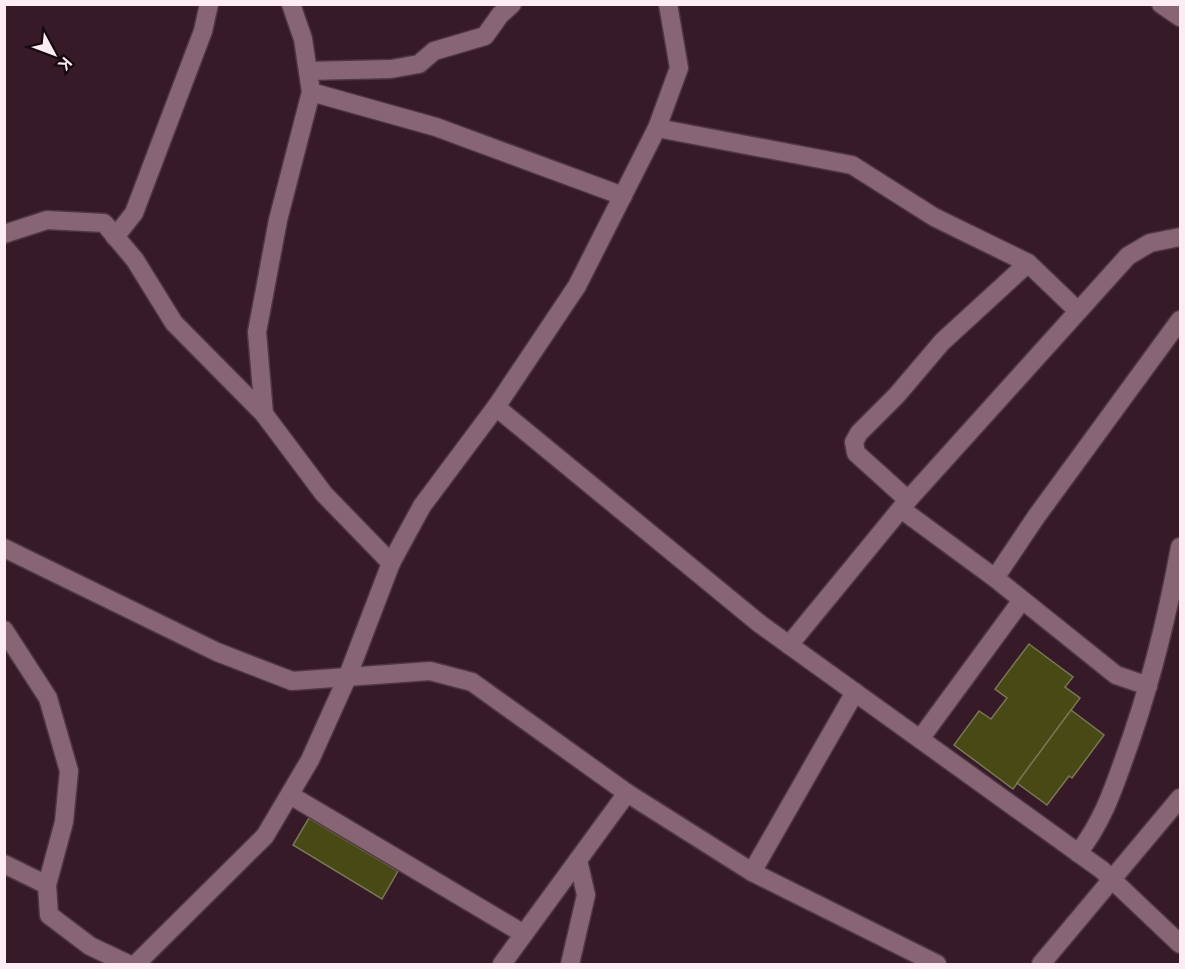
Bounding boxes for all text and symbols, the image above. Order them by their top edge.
north arrow [24,24,84,84]
text: K [54,54,76,75]

